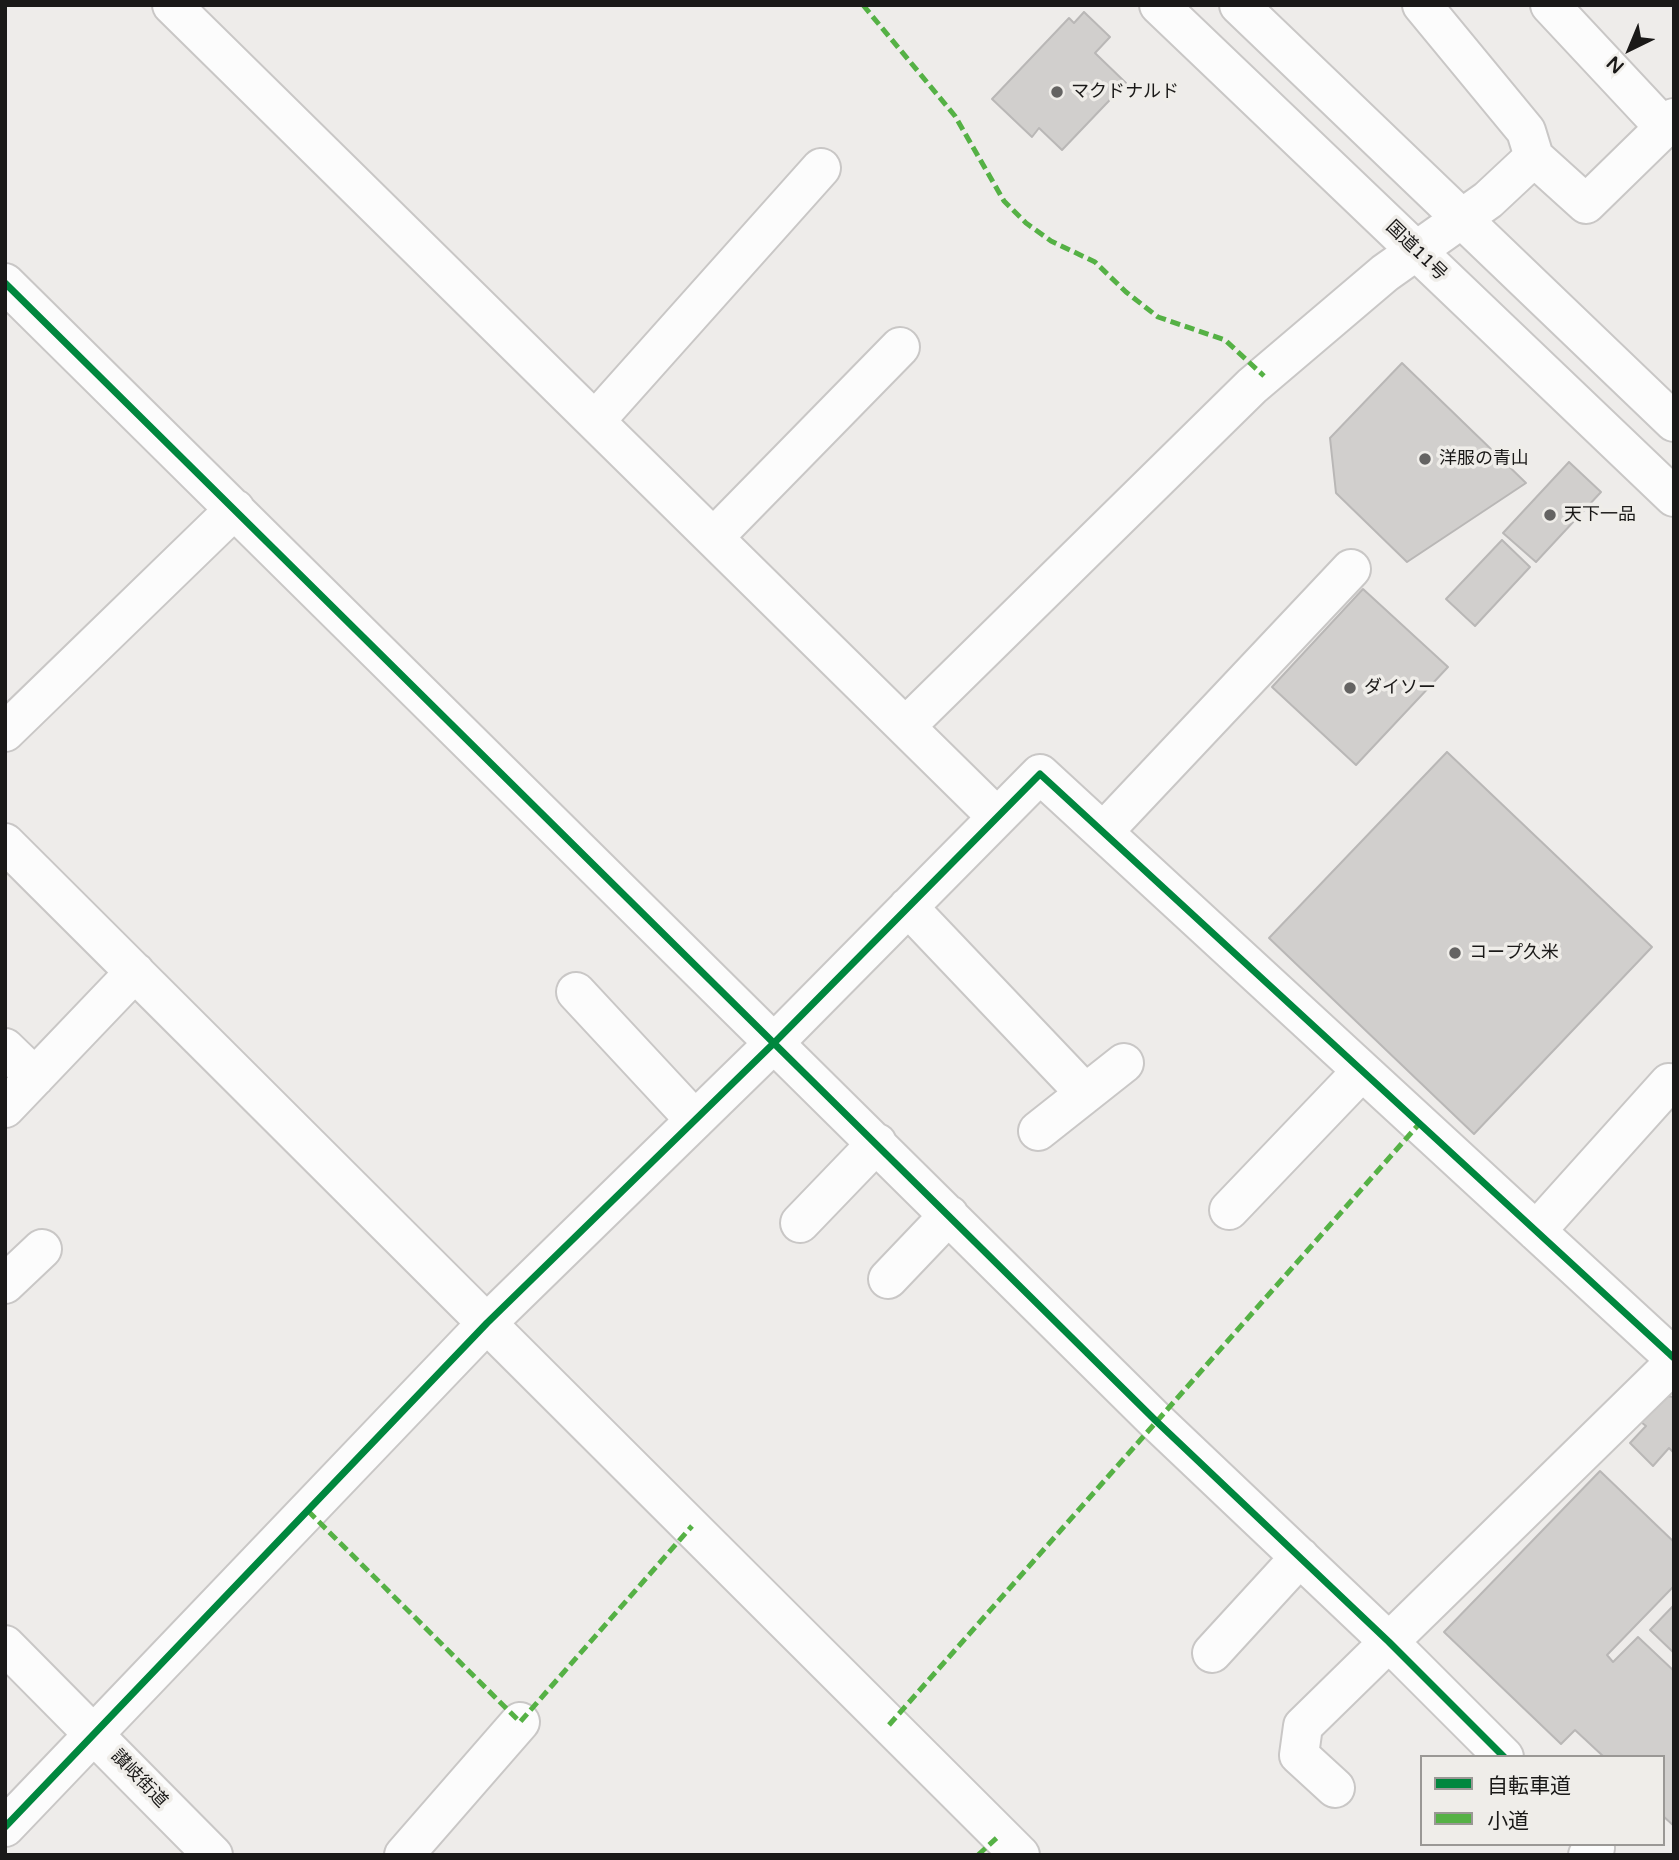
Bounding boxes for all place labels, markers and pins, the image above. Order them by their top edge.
place label: マクドナルド [1071,81,1179,103]
marker: マクドナルド [1049,84,1065,100]
place label: 洋服の青山 [1439,448,1529,470]
marker: 洋服の青山 [1417,451,1433,467]
place label: 天下一品 [1564,504,1636,526]
marker: 天下一品 [1542,507,1558,523]
place label: ダイソー [1364,677,1436,699]
marker: ダイソー [1342,680,1358,696]
place label: コープ久米 [1469,942,1559,964]
marker: コープ久米 [1447,945,1463,961]

